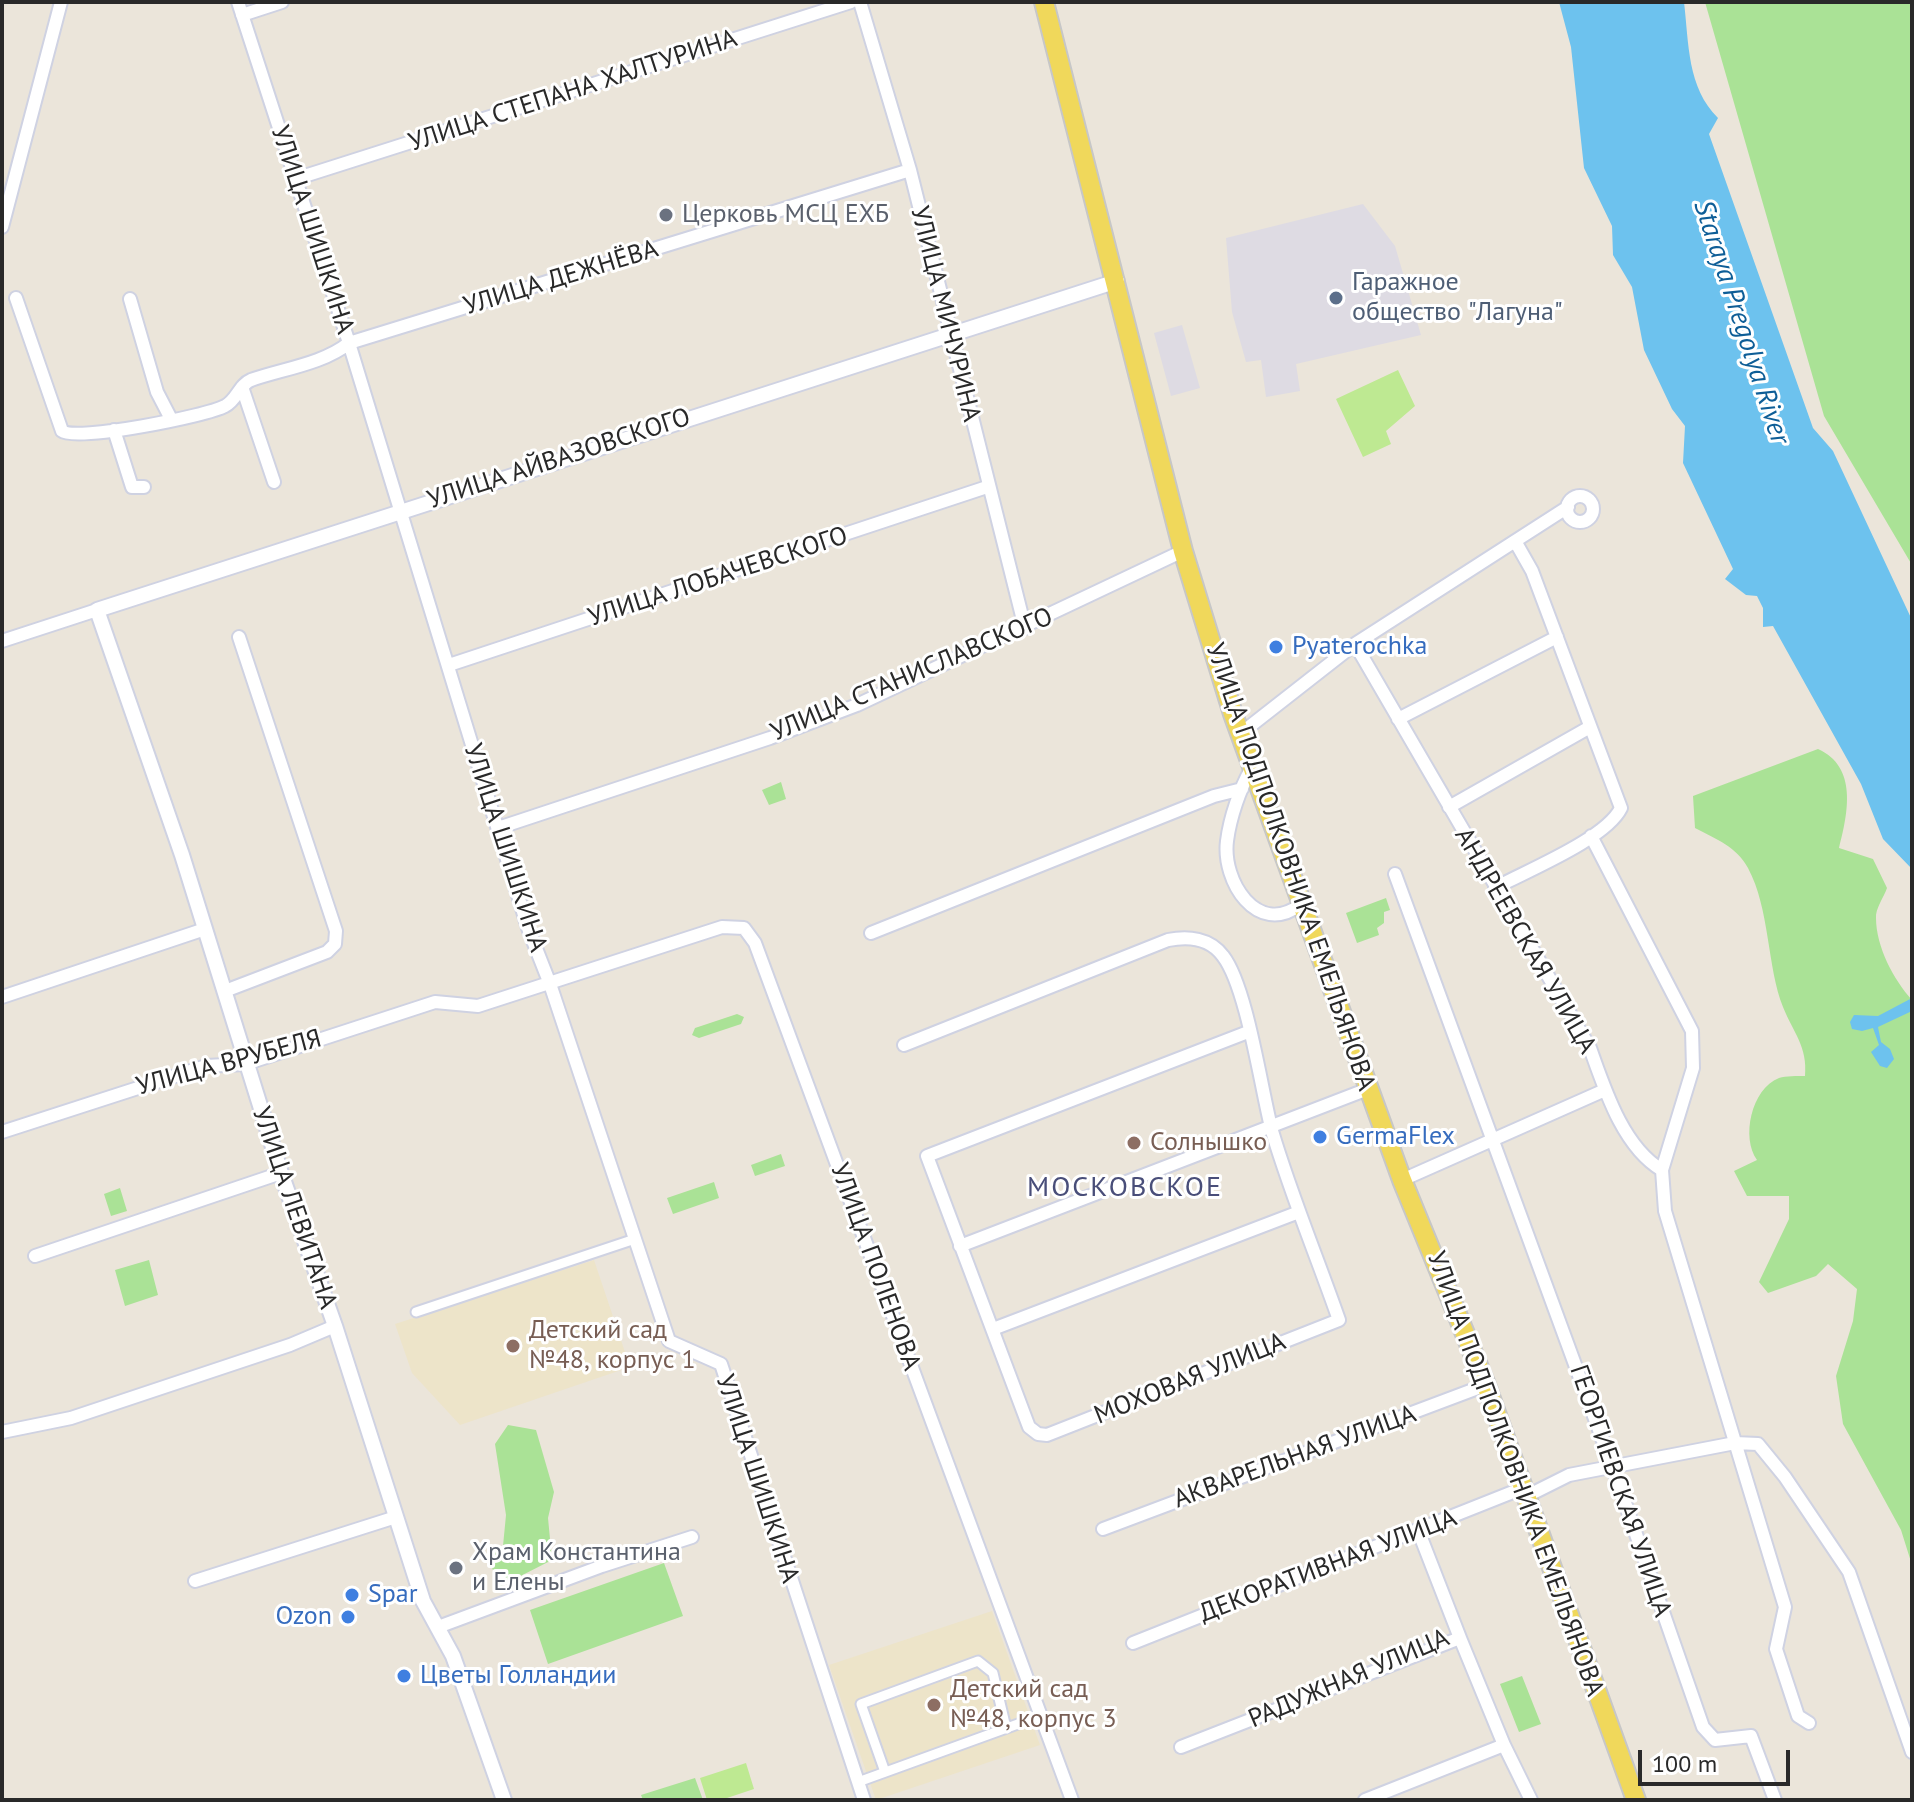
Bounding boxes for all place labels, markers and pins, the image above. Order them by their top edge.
place label: Церковь МСЦ ЕХБ [682,199,889,231]
marker: Церковь МСЦ ЕХБ [657,206,675,224]
place label: Гаражное общество "Лагуна" [1352,267,1563,328]
marker: Гаражное общество "Лагуна" [1327,289,1345,307]
place label: Pyaterochka [1292,631,1427,663]
marker: Pyaterochka [1267,638,1285,656]
place label: GermaFlex [1336,1121,1455,1153]
place label: Солнышко [1150,1127,1267,1159]
marker: GermaFlex [1311,1128,1329,1146]
marker: Солнышко [1125,1134,1143,1152]
place label: Детский сад №48, корпус 1 [529,1315,696,1376]
marker: Детский сад №48, корпус 1 [504,1337,522,1355]
place label: Храм Константина и Елены [472,1537,681,1598]
marker: Храм Константина и Елены [447,1559,465,1577]
place label: Spar [368,1579,418,1611]
marker: Spar [343,1586,361,1604]
place label: Ozon [275,1601,332,1633]
marker: Ozon [339,1608,357,1626]
place label: Цветы Голландии [420,1660,616,1692]
marker: Цветы Голландии [395,1667,413,1685]
place label: Детский сад №48, корпус 3 [950,1674,1117,1736]
marker: Детский сад №48, корпус 3 [925,1696,943,1714]

